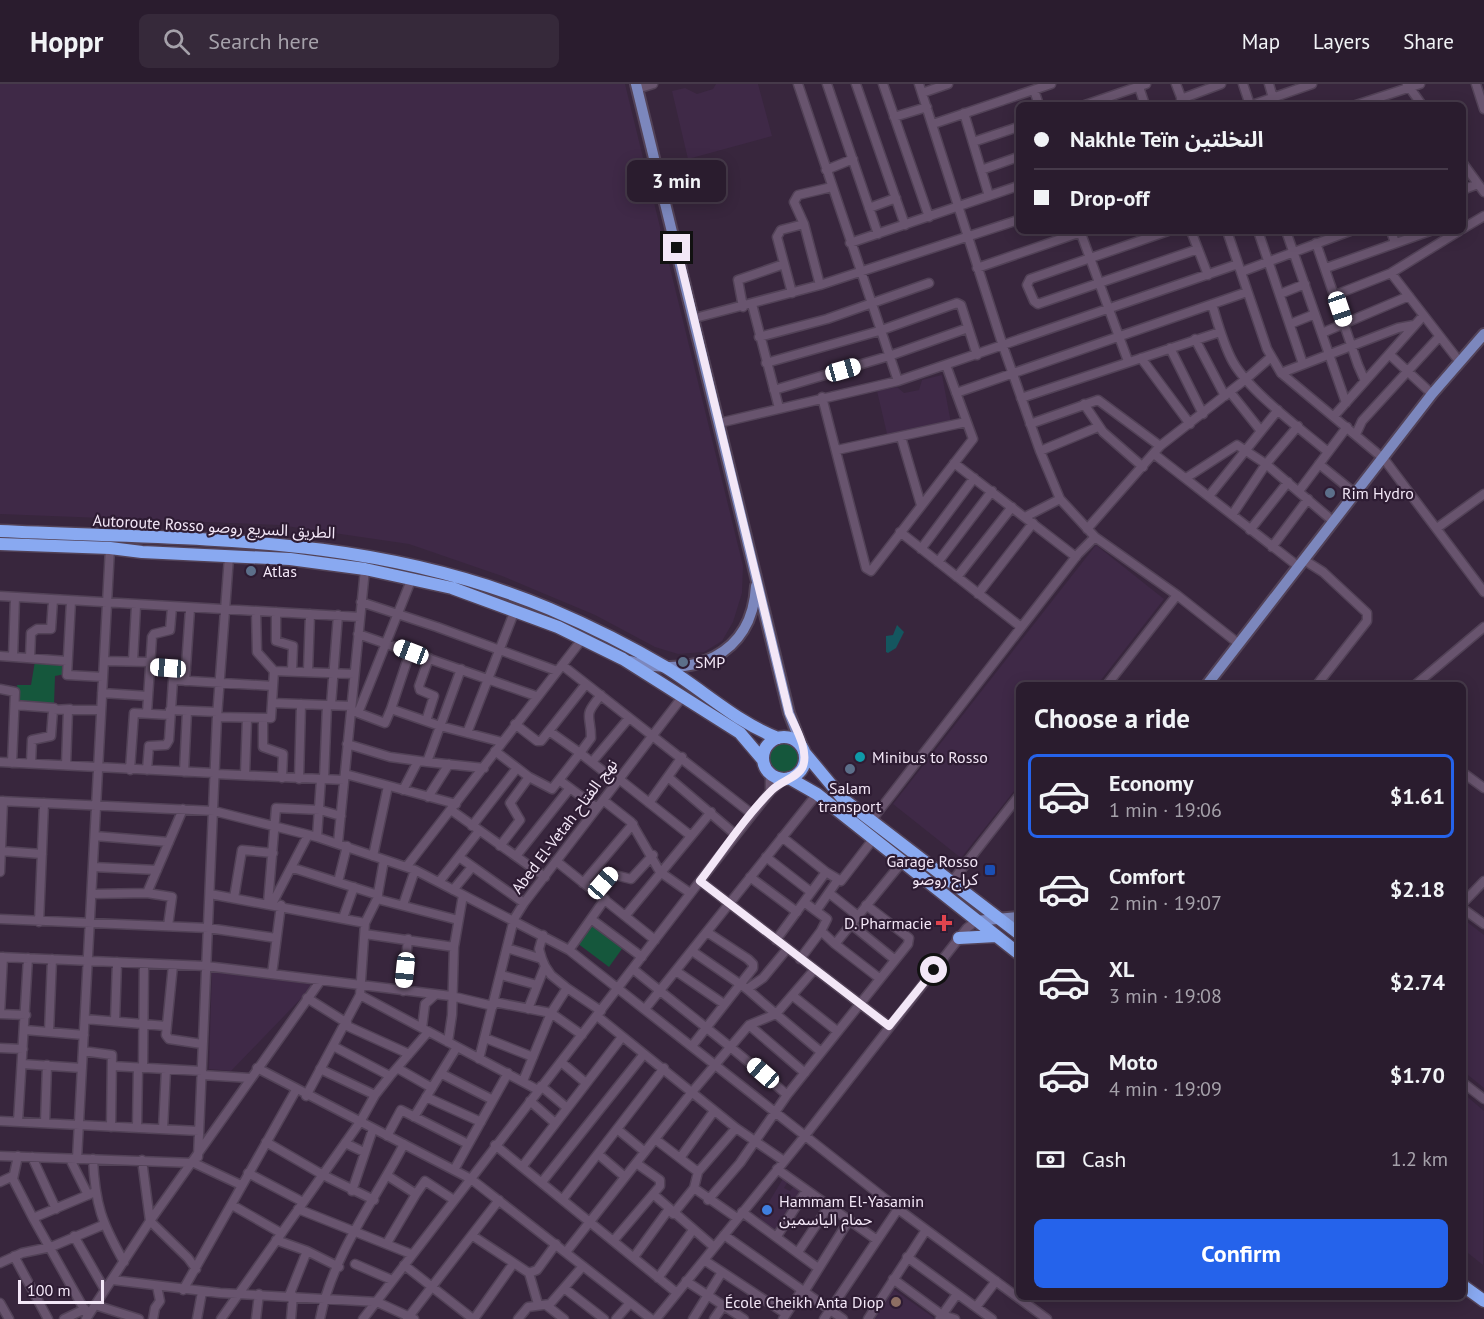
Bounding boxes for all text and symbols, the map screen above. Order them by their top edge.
search box [139,14,559,68]
text: Hoppr [30,23,103,60]
icon: search [160,25,193,58]
text: Search here [208,27,319,55]
text: Map [1242,28,1280,55]
text: Layers [1313,28,1370,55]
text: Share [1403,28,1454,55]
text: Nakhle Teïn النخلتين [1070,125,1264,153]
callout: 3 min [628,161,726,203]
text: 3 min [652,168,701,194]
text: Drop-off [1070,184,1149,212]
route end [663,234,690,261]
car [1326,289,1354,329]
car [823,356,863,384]
place label: Rim Hydro [1342,483,1414,503]
marker: Rim Hydro [1323,486,1337,500]
street label: Autoroute Rosso الطريق السريع روصو [92,510,336,545]
place label: Atlas [263,561,297,581]
marker: Atlas [244,564,258,578]
car [391,637,431,667]
place label: SMP [695,652,725,672]
marker: SMP [676,655,690,669]
car [149,658,187,678]
text: Choose a ride [1034,701,1190,735]
place label: Minibus to Rosso [872,747,988,767]
marker: Minibus to Rosso [853,750,867,764]
street label: Abed El-Vetah نهج الفتاح [507,754,624,899]
marker: Salam transport [843,762,857,776]
icon: car [1037,769,1091,823]
text: Economy [1109,769,1193,797]
place label: Salam transport [819,778,882,816]
text: $1.61 [1390,782,1445,810]
text: 1 min · 19:06 [1109,797,1222,823]
place label: Garage Rosso كراج روصو [887,851,978,892]
icon: car [1037,862,1091,916]
text: Comfort [1109,862,1185,890]
marker: Garage Rosso كراج روصو [983,863,997,877]
car [584,864,622,902]
text: $2.18 [1390,875,1445,903]
text: 2 min · 19:07 [1109,890,1222,916]
place label: D. Pharmacie [844,913,932,933]
marker: D. Pharmacie [937,916,951,930]
car [394,951,416,989]
icon: car [1037,955,1091,1009]
text: XL [1109,955,1134,983]
route start [920,956,947,983]
text: $2.74 [1390,968,1445,996]
text: 3 min · 19:08 [1109,983,1222,1009]
icon: car [1037,1048,1091,1102]
text: Moto [1109,1048,1158,1076]
car [744,1054,782,1092]
text: $1.70 [1390,1061,1445,1089]
text: 4 min · 19:09 [1109,1076,1222,1102]
icon: cash [1034,1143,1067,1176]
text: Cash [1082,1145,1126,1173]
text: 1.2 km [1391,1146,1448,1172]
place label: Hammam El-Yasamin حمام الياسمين [779,1191,924,1232]
marker: Hammam El-Yasamin حمام الياسمين [760,1203,774,1217]
button: Confirm [1034,1219,1448,1288]
scale bar [18,1277,104,1304]
text: 100 m [27,1280,70,1300]
place label: École Cheikh Anta Diop [725,1292,884,1312]
marker: École Cheikh Anta Diop [889,1295,903,1309]

